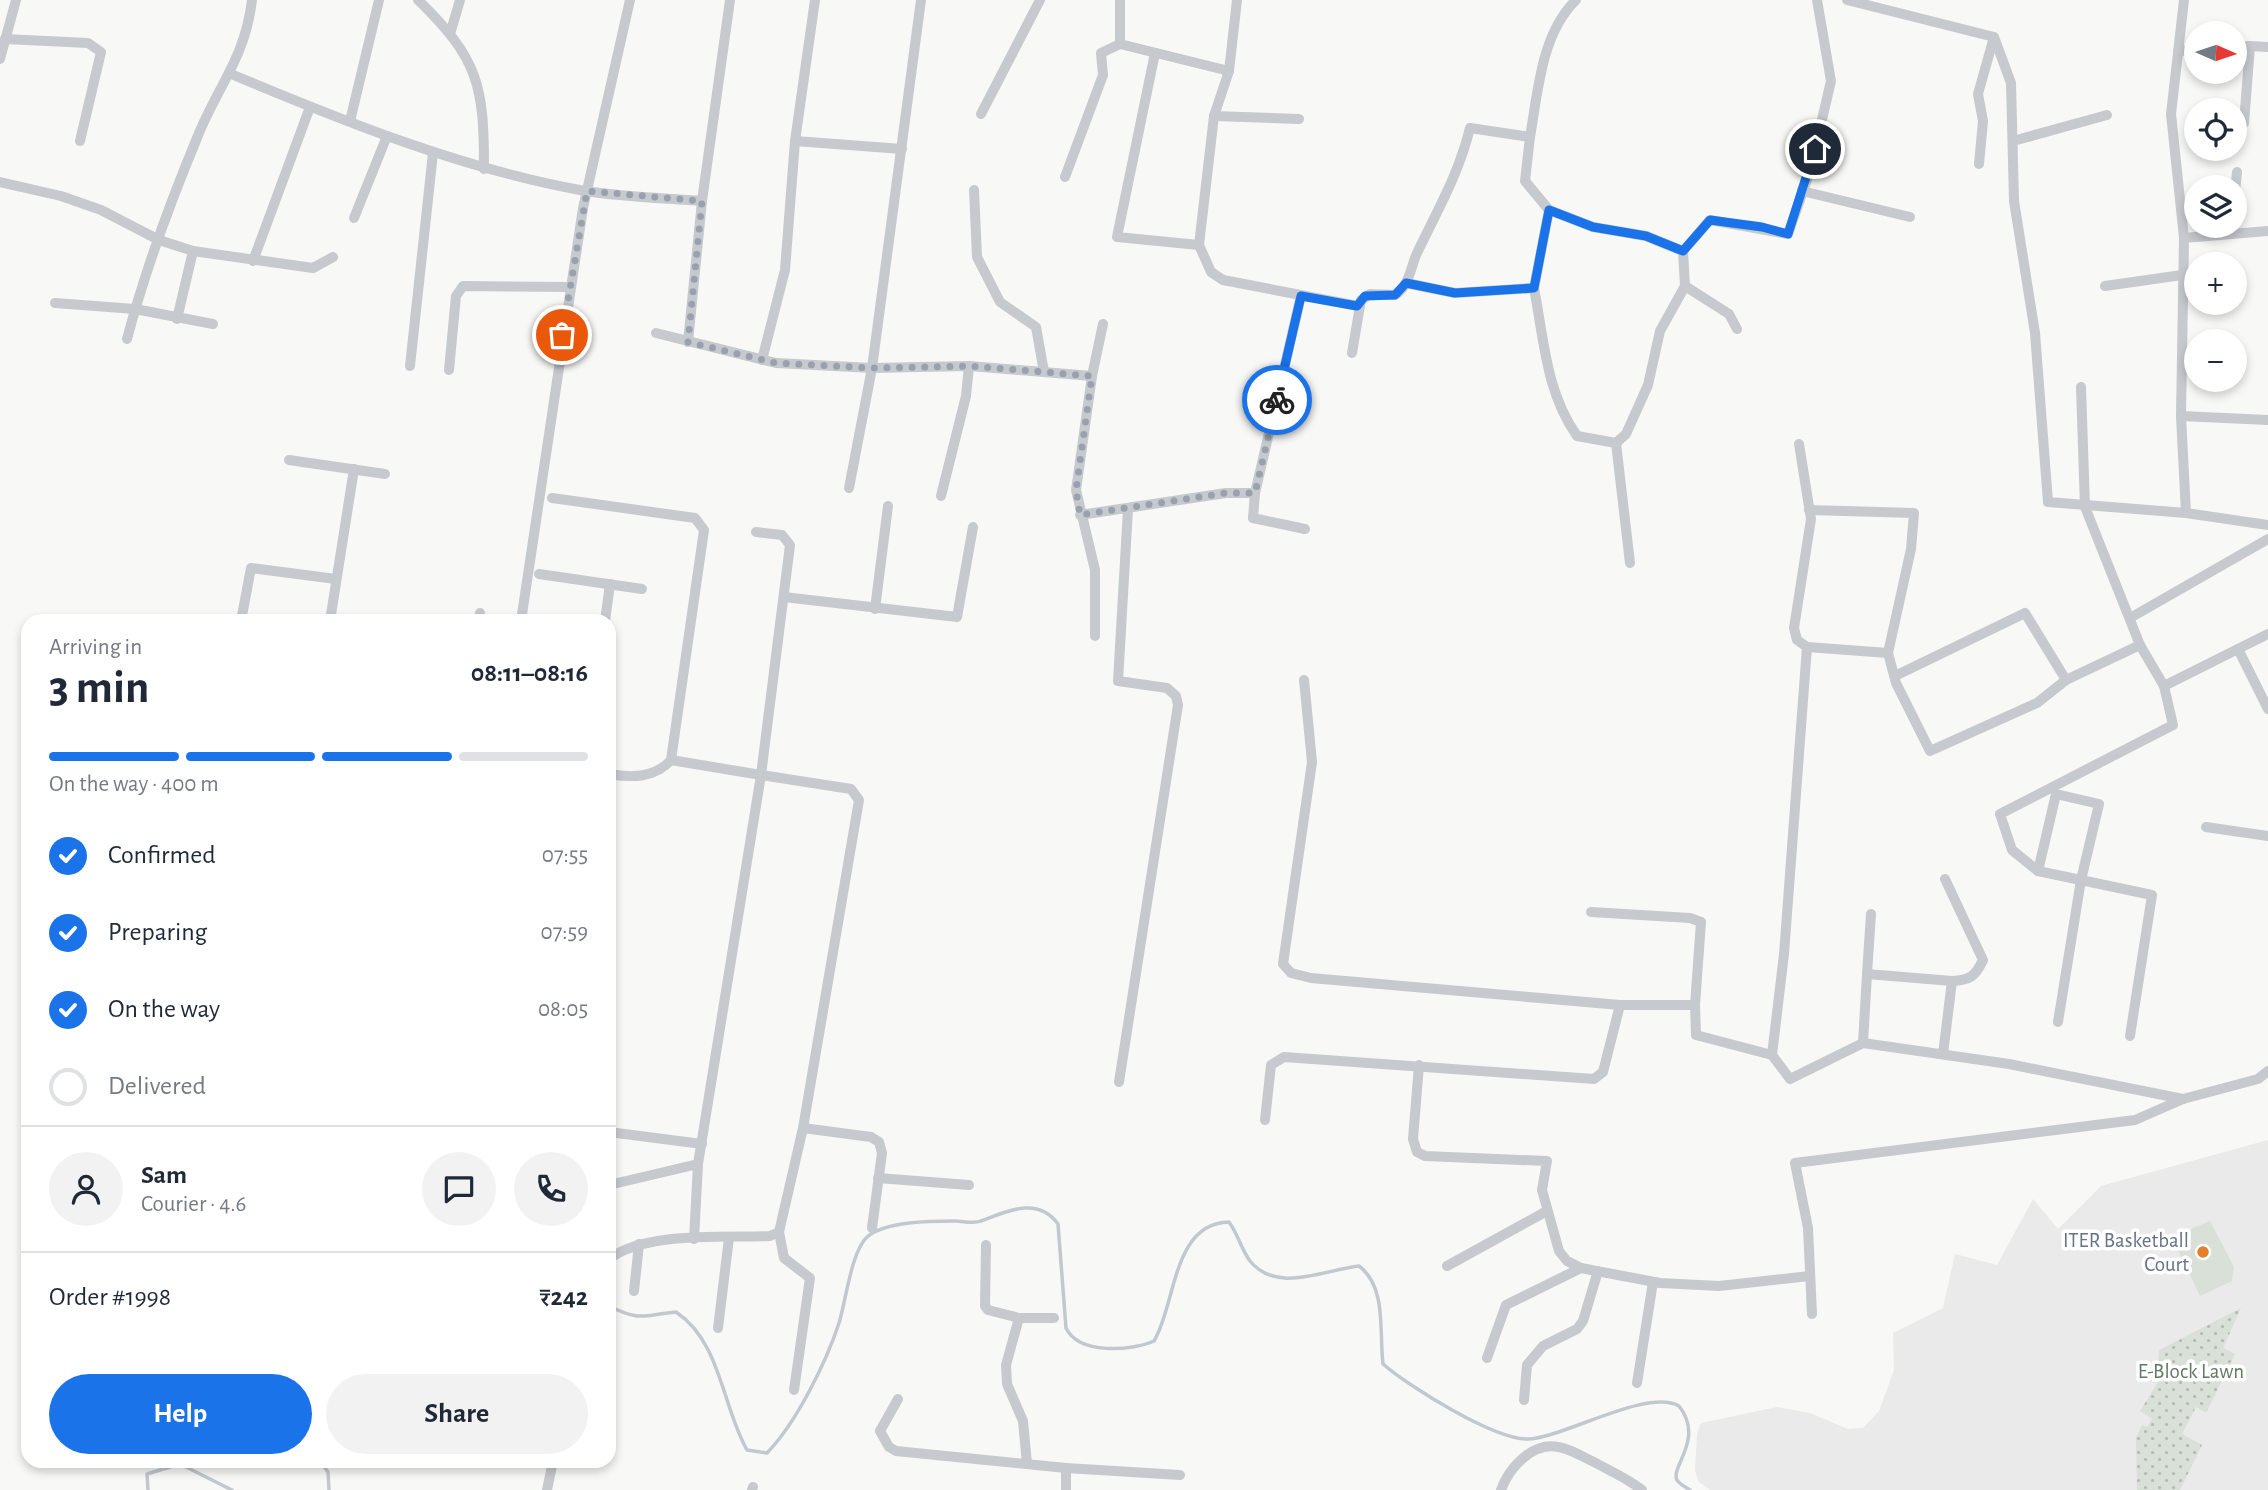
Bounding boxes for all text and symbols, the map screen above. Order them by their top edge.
north arrow [2184,21,2247,84]
map controls [2184,21,2247,392]
button: locate [2184,98,2247,161]
pin [1785,119,1845,179]
icon: home [1796,130,1834,168]
button: layers [2184,175,2247,238]
button: + [2184,252,2247,315]
pin [532,305,592,365]
icon: bag [543,316,581,354]
button: − [2184,329,2247,392]
courier [1242,365,1312,435]
icon: bike [1258,381,1296,419]
text: Arriving in [49,636,142,659]
text: 08:11–08:16 [471,660,588,686]
text: 3 min [49,665,149,711]
text: On the way · 400 m [49,773,219,796]
icon: check [49,837,87,875]
text: Confirmed [108,842,216,868]
text: 07:55 [542,844,588,867]
icon: check [49,914,87,952]
text: Preparing [108,919,207,945]
text: 07:59 [541,921,588,944]
icon: check [49,991,87,1029]
text: On the way [108,996,220,1022]
text: 08:05 [538,998,588,1021]
text: Delivered [108,1073,206,1099]
button: person [49,1152,123,1226]
button: chat [422,1152,496,1226]
button: phone [514,1152,588,1226]
text: Sam [141,1162,187,1188]
text: Courier · 4.6 [141,1193,246,1216]
place label: ITER Basketball Court [2063,1230,2189,1275]
marker: ITER Basketball Court [2195,1244,2211,1260]
text: Order #1998 [49,1284,171,1310]
text: ₹242 [540,1284,588,1310]
park label: E-Block Lawn [2138,1361,2244,1382]
button: Help [49,1374,312,1454]
button: Share [326,1374,588,1454]

